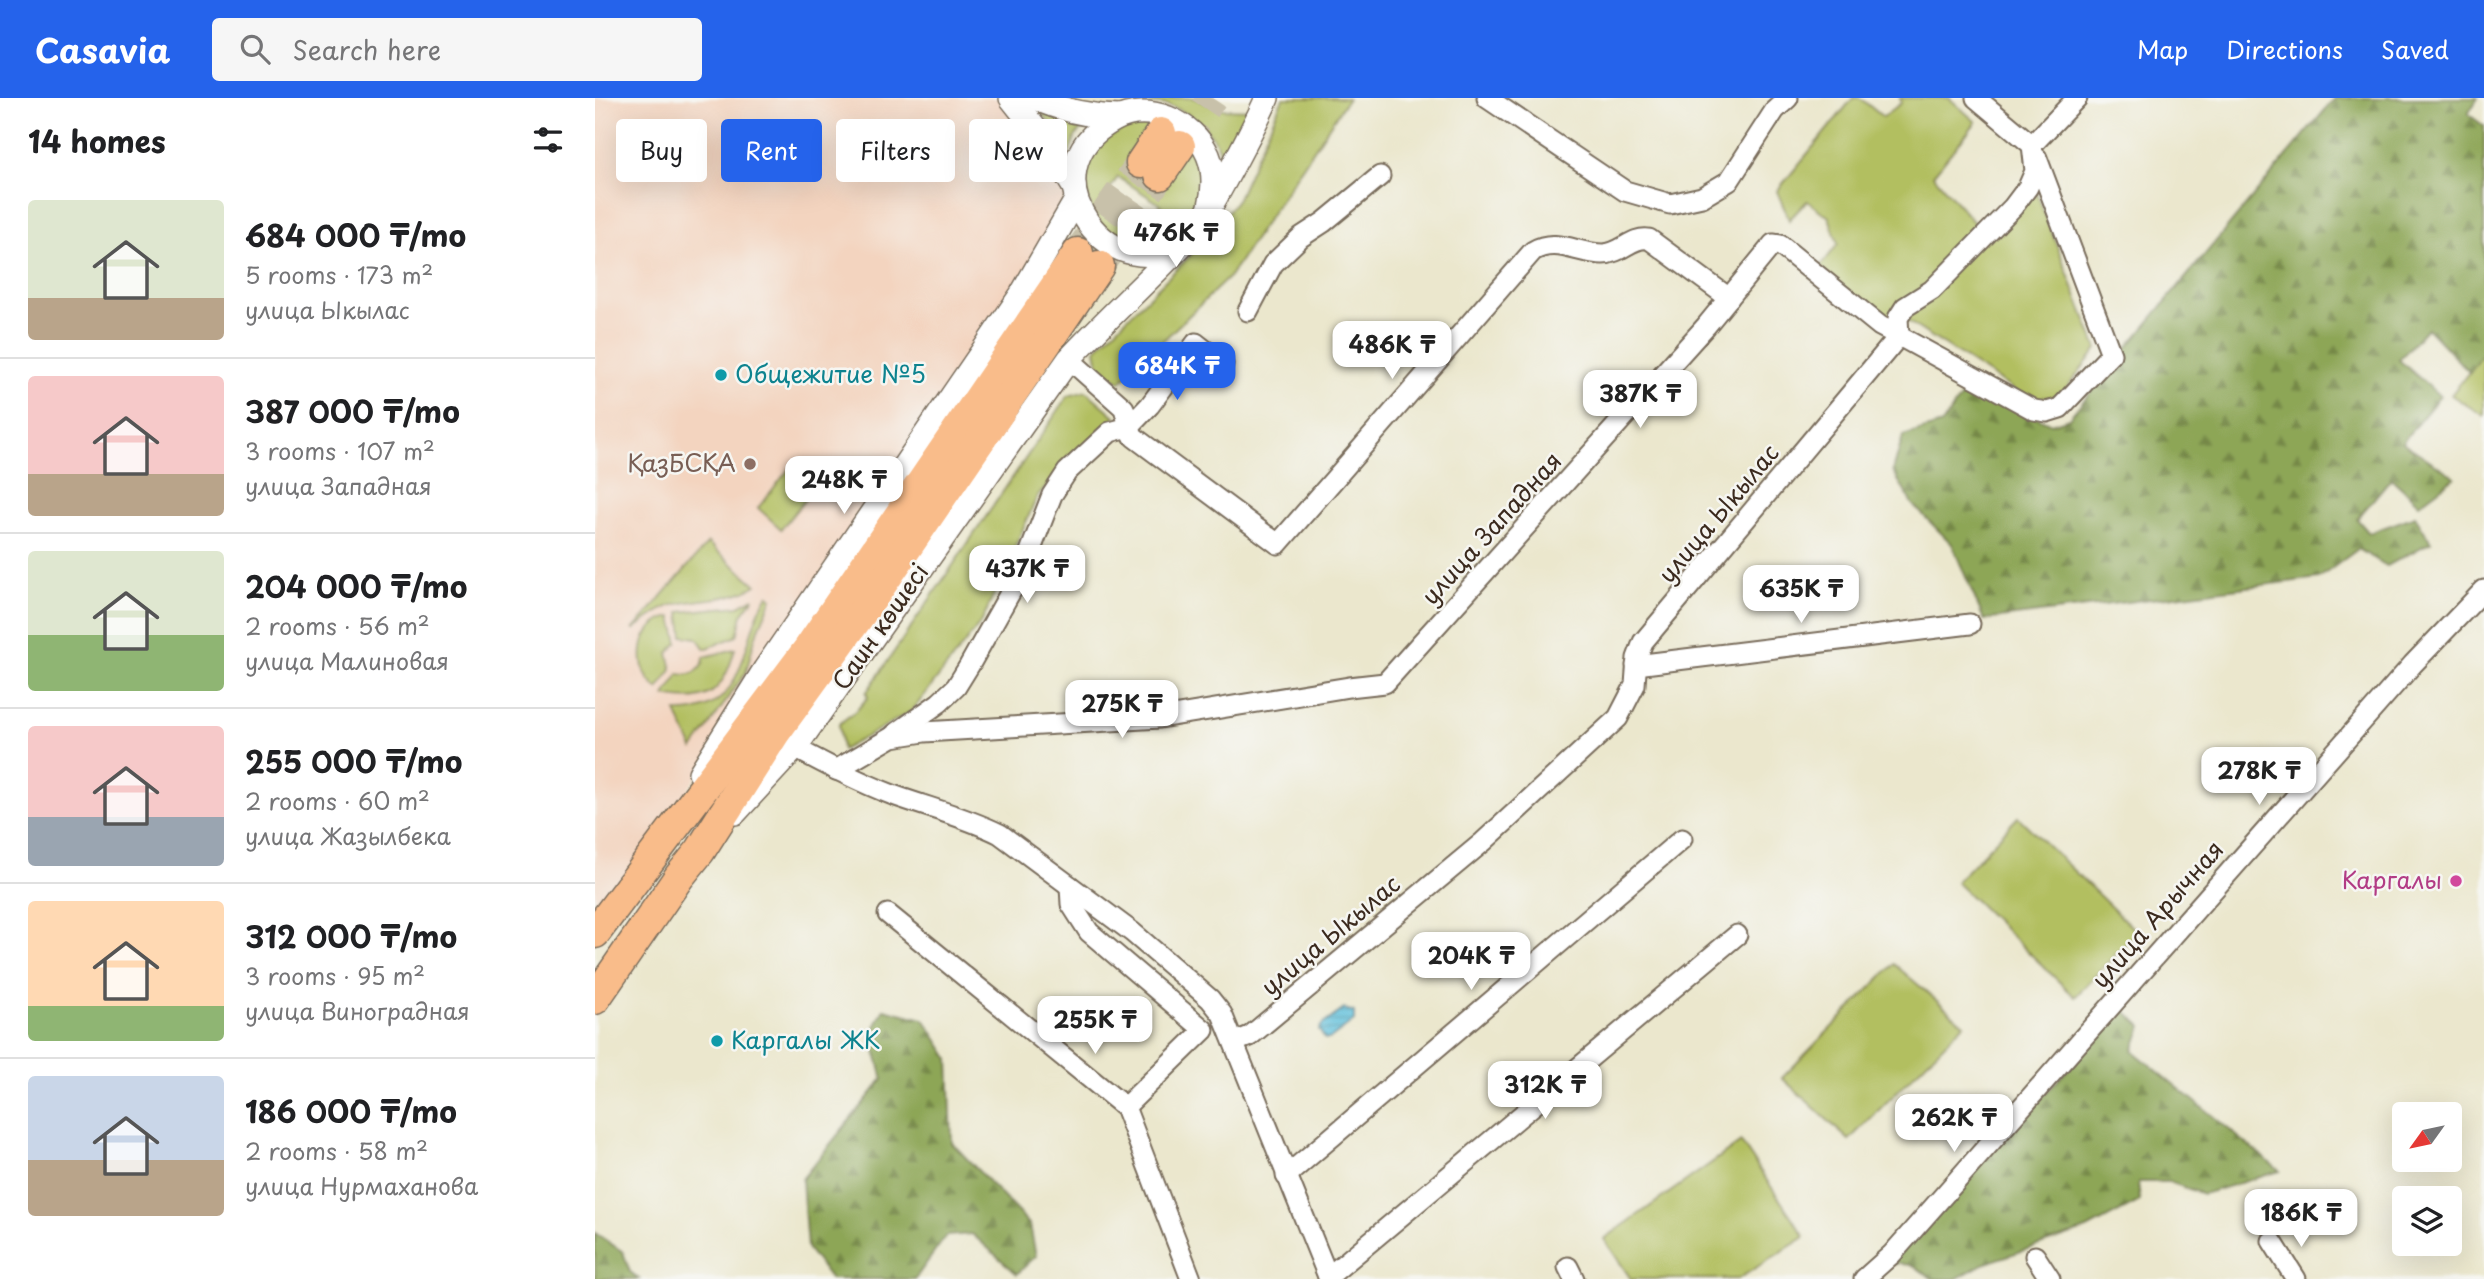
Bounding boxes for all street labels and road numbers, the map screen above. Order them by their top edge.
street label: улица Ыкылас [1648,435,1786,590]
street label: улица Западная [1412,443,1569,612]
street label: Саин көшесі [822,555,936,696]
street label: улица Арычная [2082,832,2231,996]
street label: улица Ыкылас [1252,865,1407,1003]

